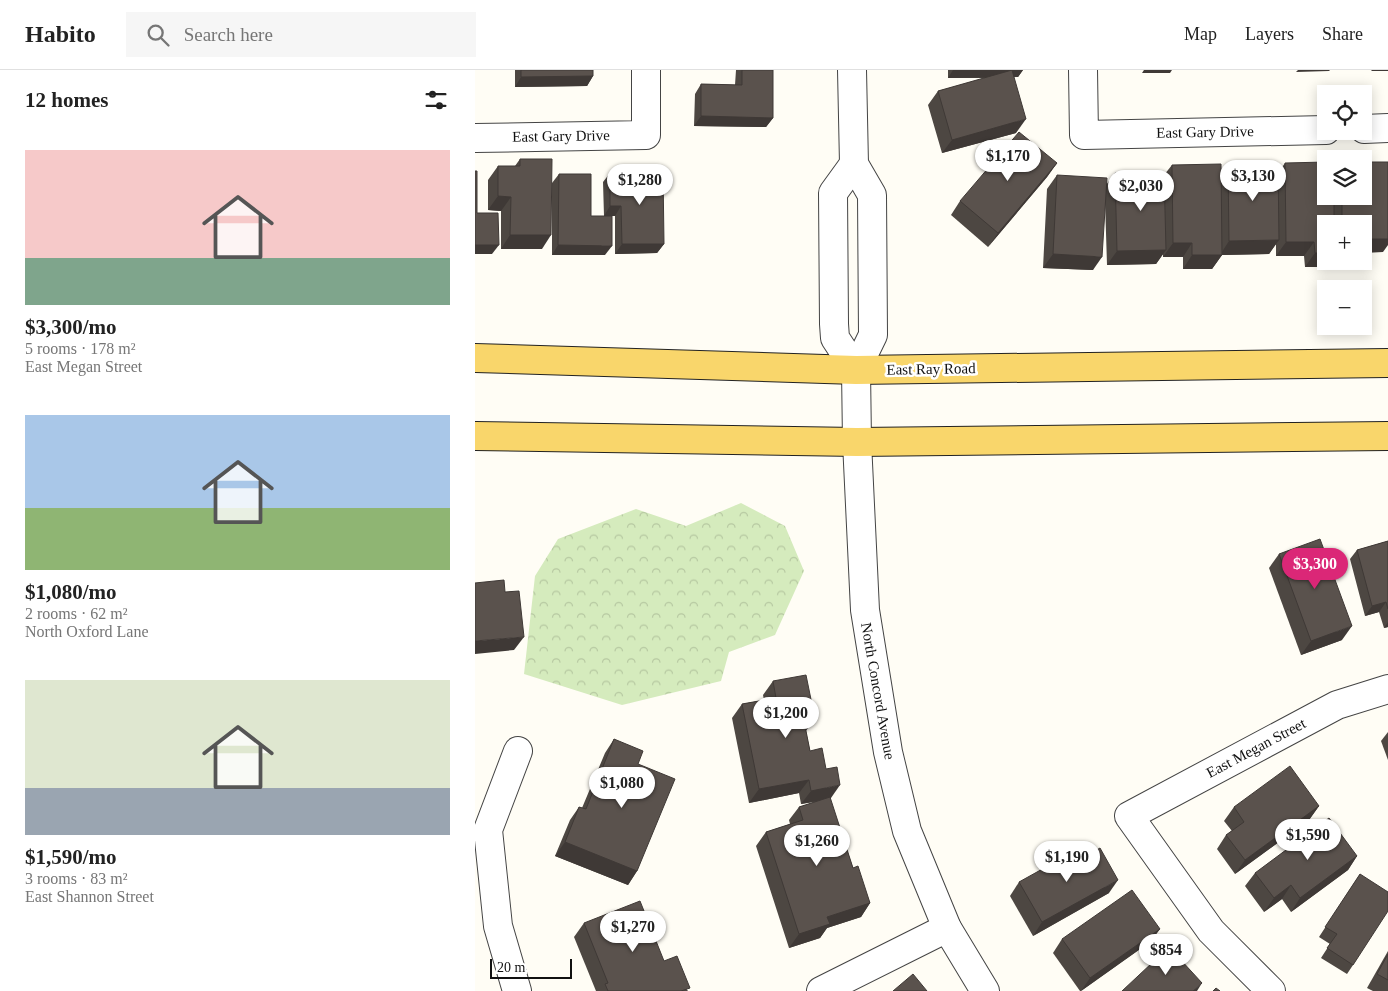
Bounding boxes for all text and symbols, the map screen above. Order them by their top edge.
search box [126,12,476,57]
text: Habito [25,21,96,47]
icon: search [144,21,172,49]
text: Search here [184,24,273,45]
text: Map [1184,24,1217,44]
text: Layers [1245,24,1294,44]
text: Share [1322,24,1363,44]
map controls [1317,85,1372,335]
button: locate [1317,85,1372,140]
icon: filters [422,86,450,114]
text: 12 homes [25,88,108,112]
street label: East Gary Drive [1156,123,1254,141]
street label: East Gary Drive [512,127,610,145]
pin: $1,170 [967,140,1049,182]
text: $1,170 [986,147,1030,164]
button: layers [1317,150,1372,205]
pin: $3,130 [1212,160,1294,202]
pin: $1,280 [599,164,681,206]
text: $3,130 [1231,167,1275,184]
pin: $2,030 [1100,170,1182,212]
text: $1,280 [618,171,662,188]
text: $2,030 [1119,177,1163,194]
icon: home [193,182,283,272]
button: + [1317,215,1372,270]
button: − [1317,280,1372,335]
text: $3,300/mo [25,315,117,339]
text: 5 rooms · 178 m² [25,340,136,357]
text: East Megan Street [25,358,142,375]
street label: East Ray Road [886,360,976,378]
icon: home [193,447,283,537]
pin: $3,300 [1274,548,1356,590]
text: $3,300 [1293,555,1337,572]
text: $1,080/mo [25,580,117,604]
text: 2 rooms · 62 m² [25,605,128,622]
street label: North Concord Avenue [858,621,898,761]
text: North Oxford Lane [25,623,149,640]
pin: $1,200 [745,696,827,739]
text: $1,200 [764,704,808,721]
icon: home [193,712,283,802]
street label: East Megan Street [1204,715,1309,781]
pin: $1,080 [581,766,663,809]
text: $1,080 [600,774,644,791]
pin: $1,590 [1267,818,1349,861]
pin: $1,260 [776,824,858,867]
text: $1,590 [1286,826,1330,843]
text: $1,260 [795,832,839,849]
pin: $1,190 [1026,840,1108,883]
text: $1,590/mo [25,845,117,869]
text: $1,190 [1045,848,1089,865]
text: 3 rooms · 83 m² [25,870,128,887]
text: East Shannon Street [25,888,154,905]
pin: $1,270 [592,910,674,953]
text: $1,270 [611,918,655,935]
pin: $854 [1136,934,1196,976]
text: $854 [1150,941,1182,958]
scale bar [490,956,573,979]
text: 20 m [497,960,525,975]

